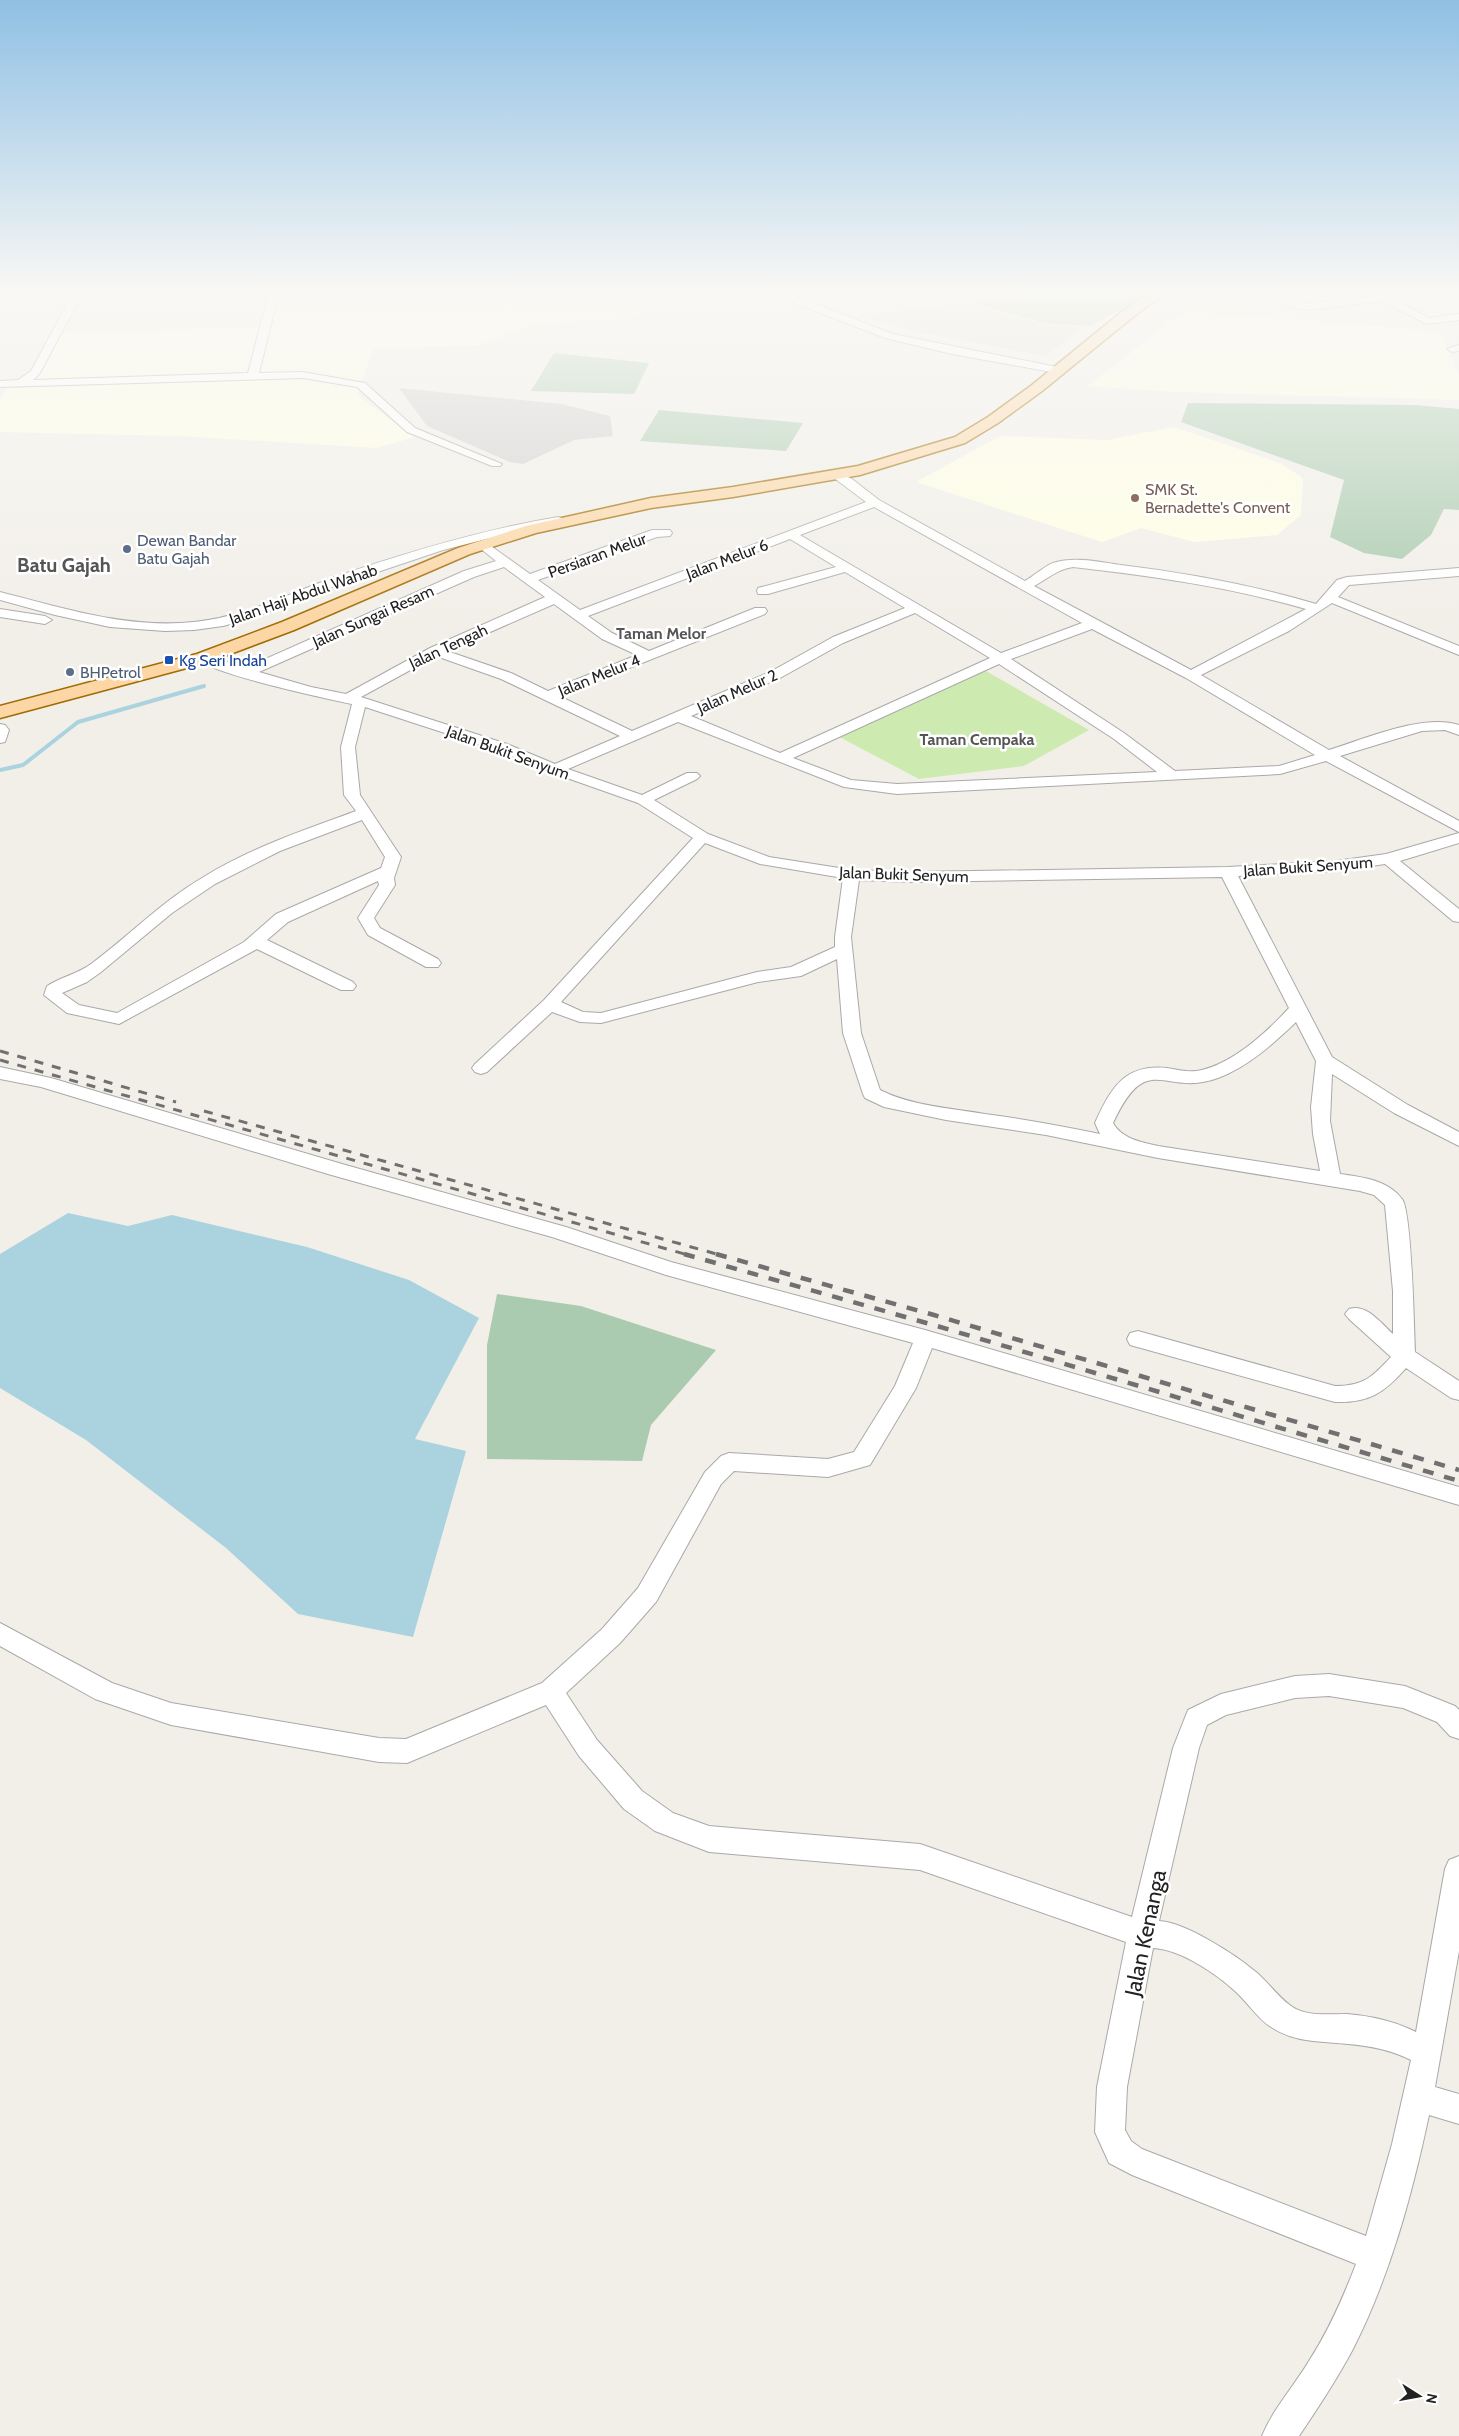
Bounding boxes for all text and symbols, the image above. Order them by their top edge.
place label: SMK St. Bernadette's Convent [1145,480,1291,517]
marker: SMK St. Bernadette's Convent [1129,492,1141,504]
street label: Persiaran Melur [545,529,650,582]
place label: Dewan Bandar Batu Gajah [137,531,237,568]
street label: Jalan Melur 6 [682,535,771,584]
marker: Dewan Bandar Batu Gajah [121,543,133,555]
district label: Batu Gajah [17,553,111,577]
street label: Jalan Haji Abdul Wahab [226,560,380,629]
street label: Jalan Sungai Resam [309,581,437,652]
street label: Jalan Tengah [405,620,490,673]
district label: Taman Melor [616,624,707,643]
street label: Jalan Melur 4 [555,650,643,701]
place label: Kg Seri Indah [179,651,267,670]
marker: Kg Seri Indah [163,654,175,666]
place label: BHPetrol [80,663,141,682]
street label: Jalan Melur 2 [693,665,780,718]
marker: BHPetrol [64,666,76,678]
street label: Jalan Bukit Senyum [443,721,572,784]
district label: Taman Cempaka [920,730,1034,749]
street label: Jalan Bukit Senyum [1242,852,1373,881]
street label: Jalan Bukit Senyum [838,863,969,886]
street label: Jalan Kenanga [1119,1867,1172,2000]
north arrow [1394,2371,1444,2421]
text: N [1422,2392,1442,2405]

